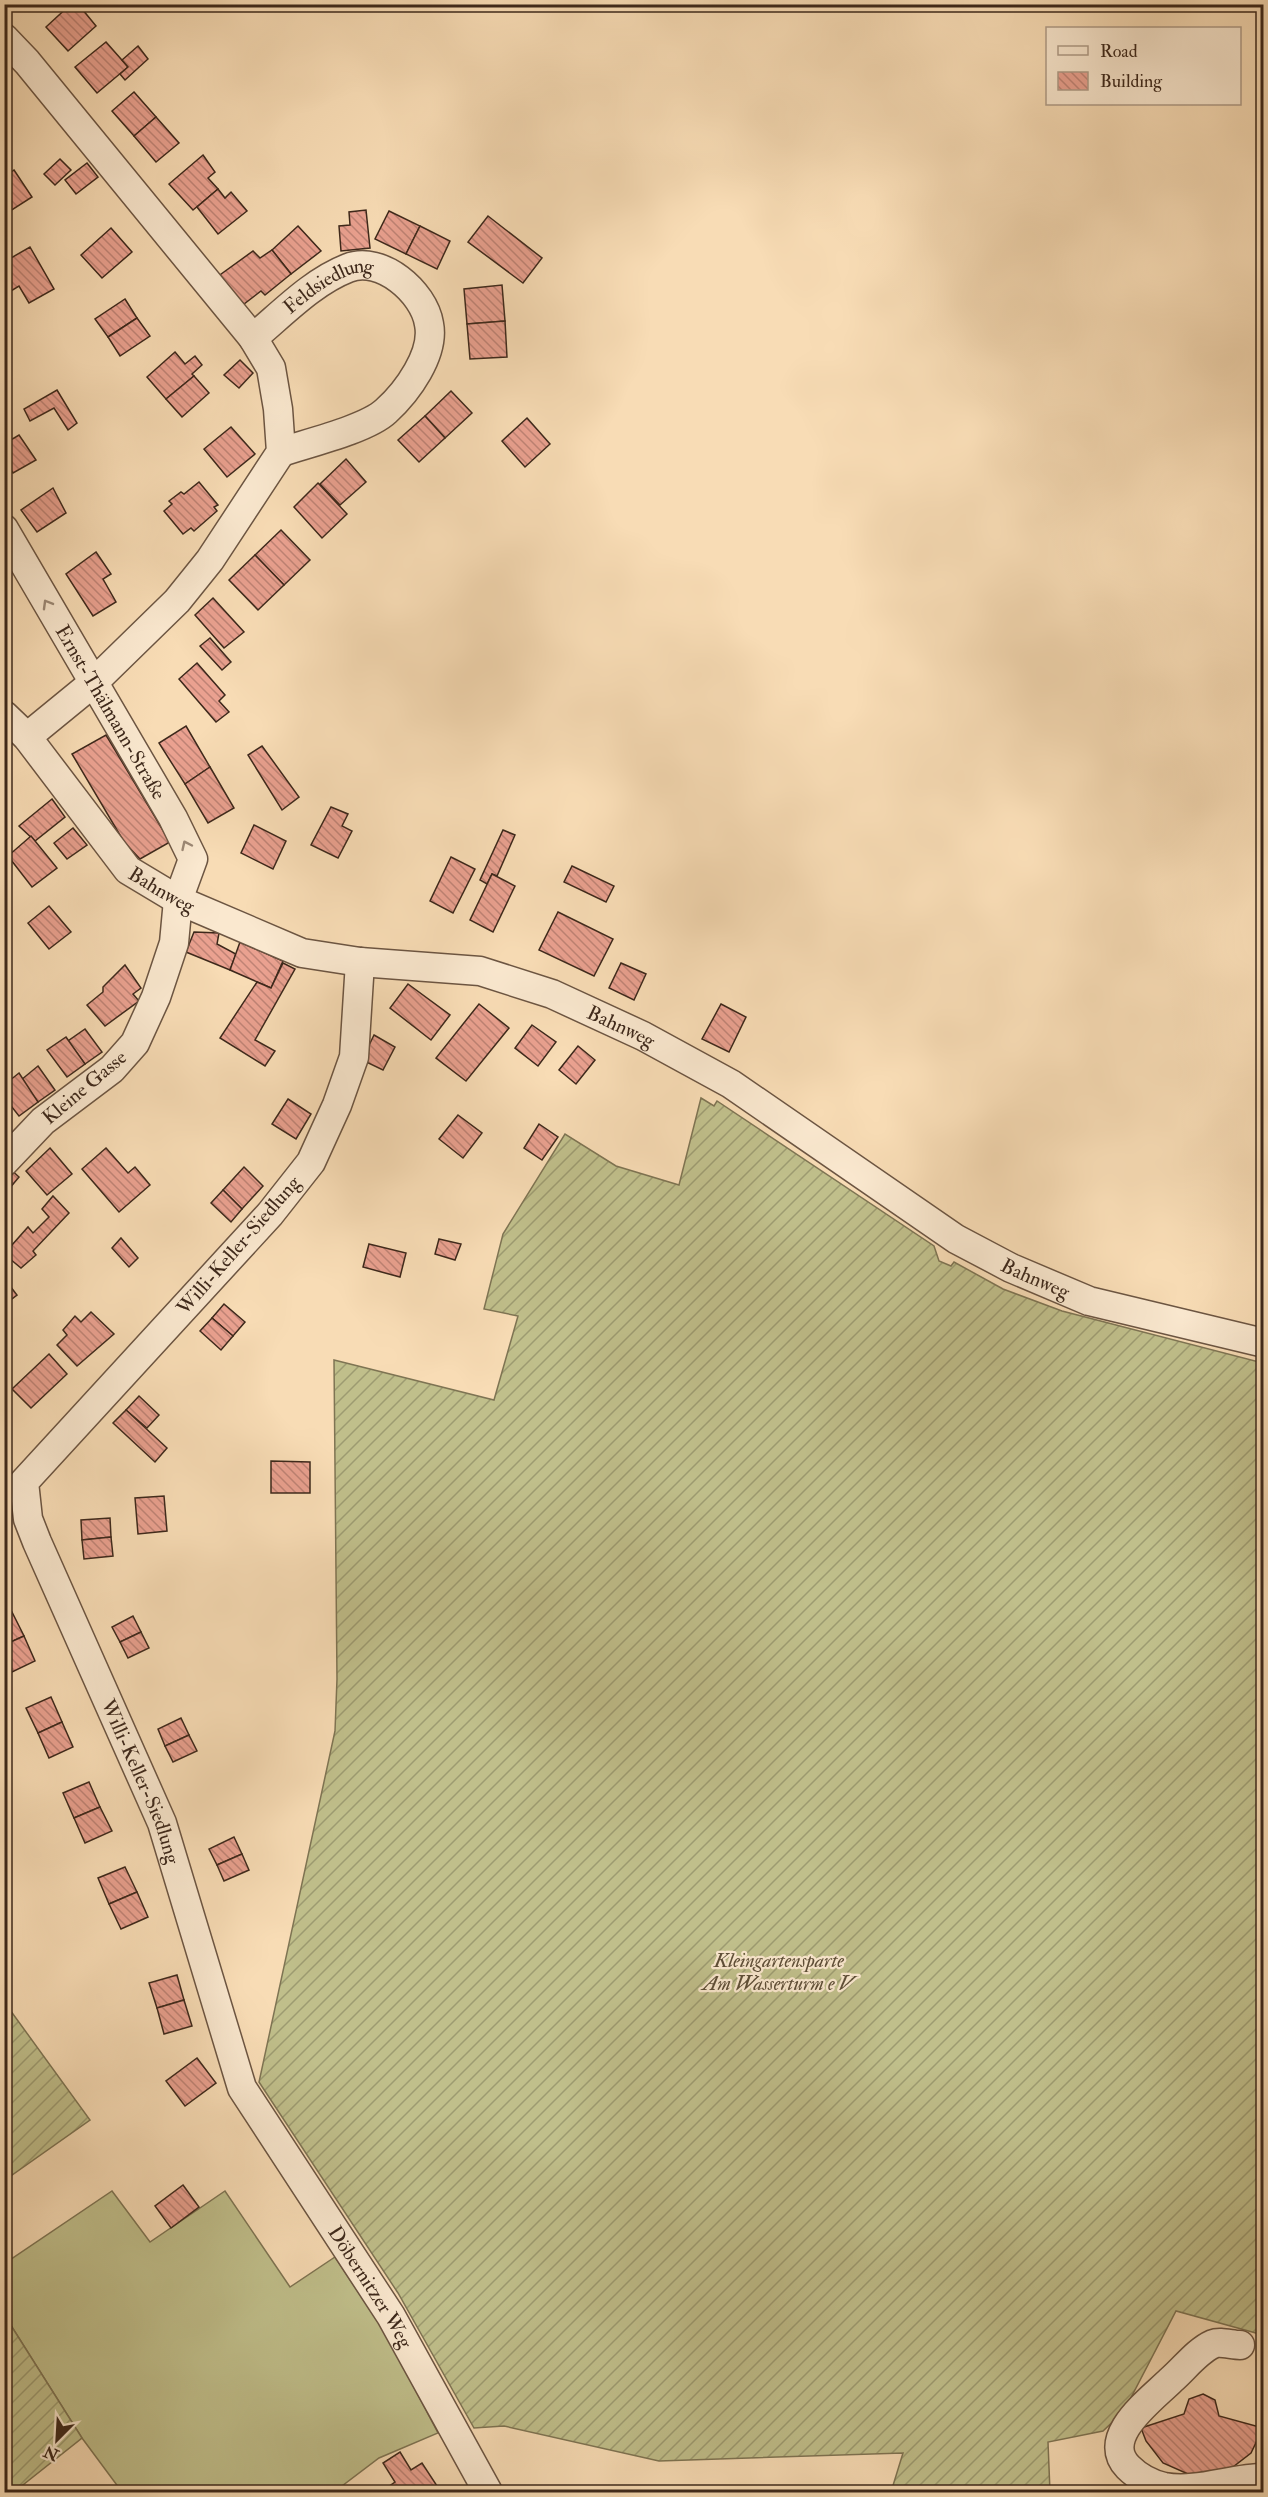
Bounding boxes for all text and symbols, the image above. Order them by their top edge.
legend [1046,27,1241,105]
text: Road [1100,40,1138,63]
text: Building [1100,70,1163,93]
street label: Feldsiedlung [278,253,376,319]
one-way arrow [43,599,55,610]
street label: Ernst-Thälmann-Straße [50,620,171,804]
one-way arrow [182,841,194,852]
street label: Bahnweg [124,861,199,919]
street label: Bahnweg [583,1000,661,1054]
street label: Kleine Gasse [37,1045,132,1130]
street label: Willi-Keller-Siedlung [170,1170,306,1321]
street label: Bahnweg [996,1253,1074,1305]
street label: Willi-Keller-Siedlung [95,1694,186,1868]
park label: Kleingartensparte Am Wasserturm e V [700,1948,859,1996]
street label: Döbernitzer Weg [322,2221,419,2354]
north arrow [27,2410,87,2470]
text: N [40,2440,63,2465]

